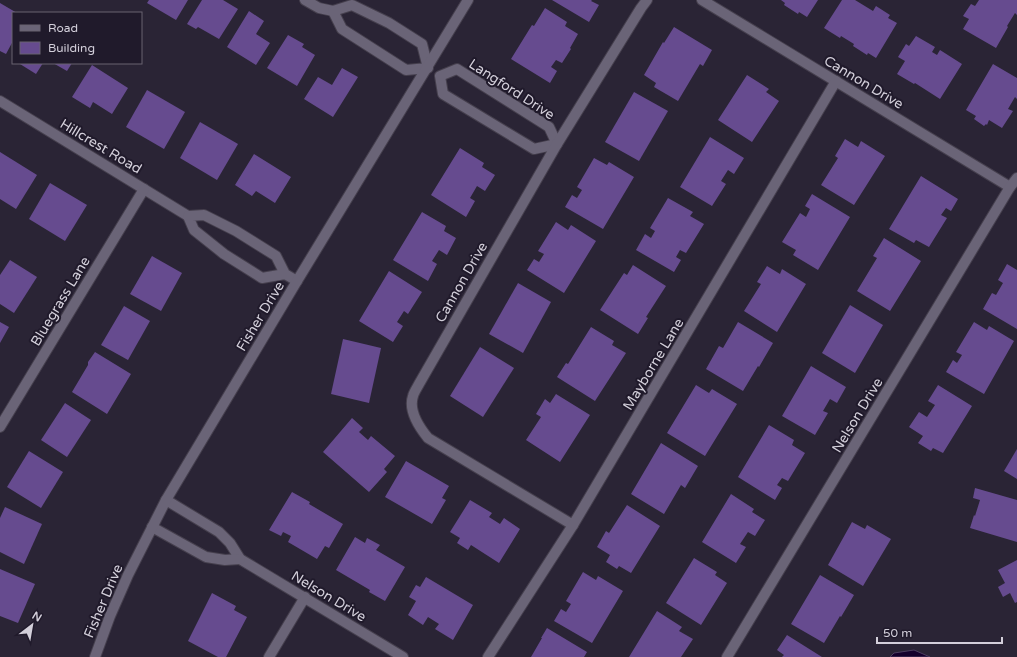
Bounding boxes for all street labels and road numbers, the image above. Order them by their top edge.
street label: Cannon Drive [821,52,907,113]
street label: Langford Drive [466,55,558,124]
street label: Hillcrest Road [57,115,145,177]
street label: Cannon Drive [432,239,491,325]
street label: Bluegrass Lane [27,254,94,349]
street label: Fisher Drive [233,278,288,354]
street label: Mayborne Lane [619,315,688,413]
street label: Nelson Drive [828,375,886,456]
street label: Fisher Drive [80,562,127,641]
street label: Nelson Drive [288,567,369,625]

